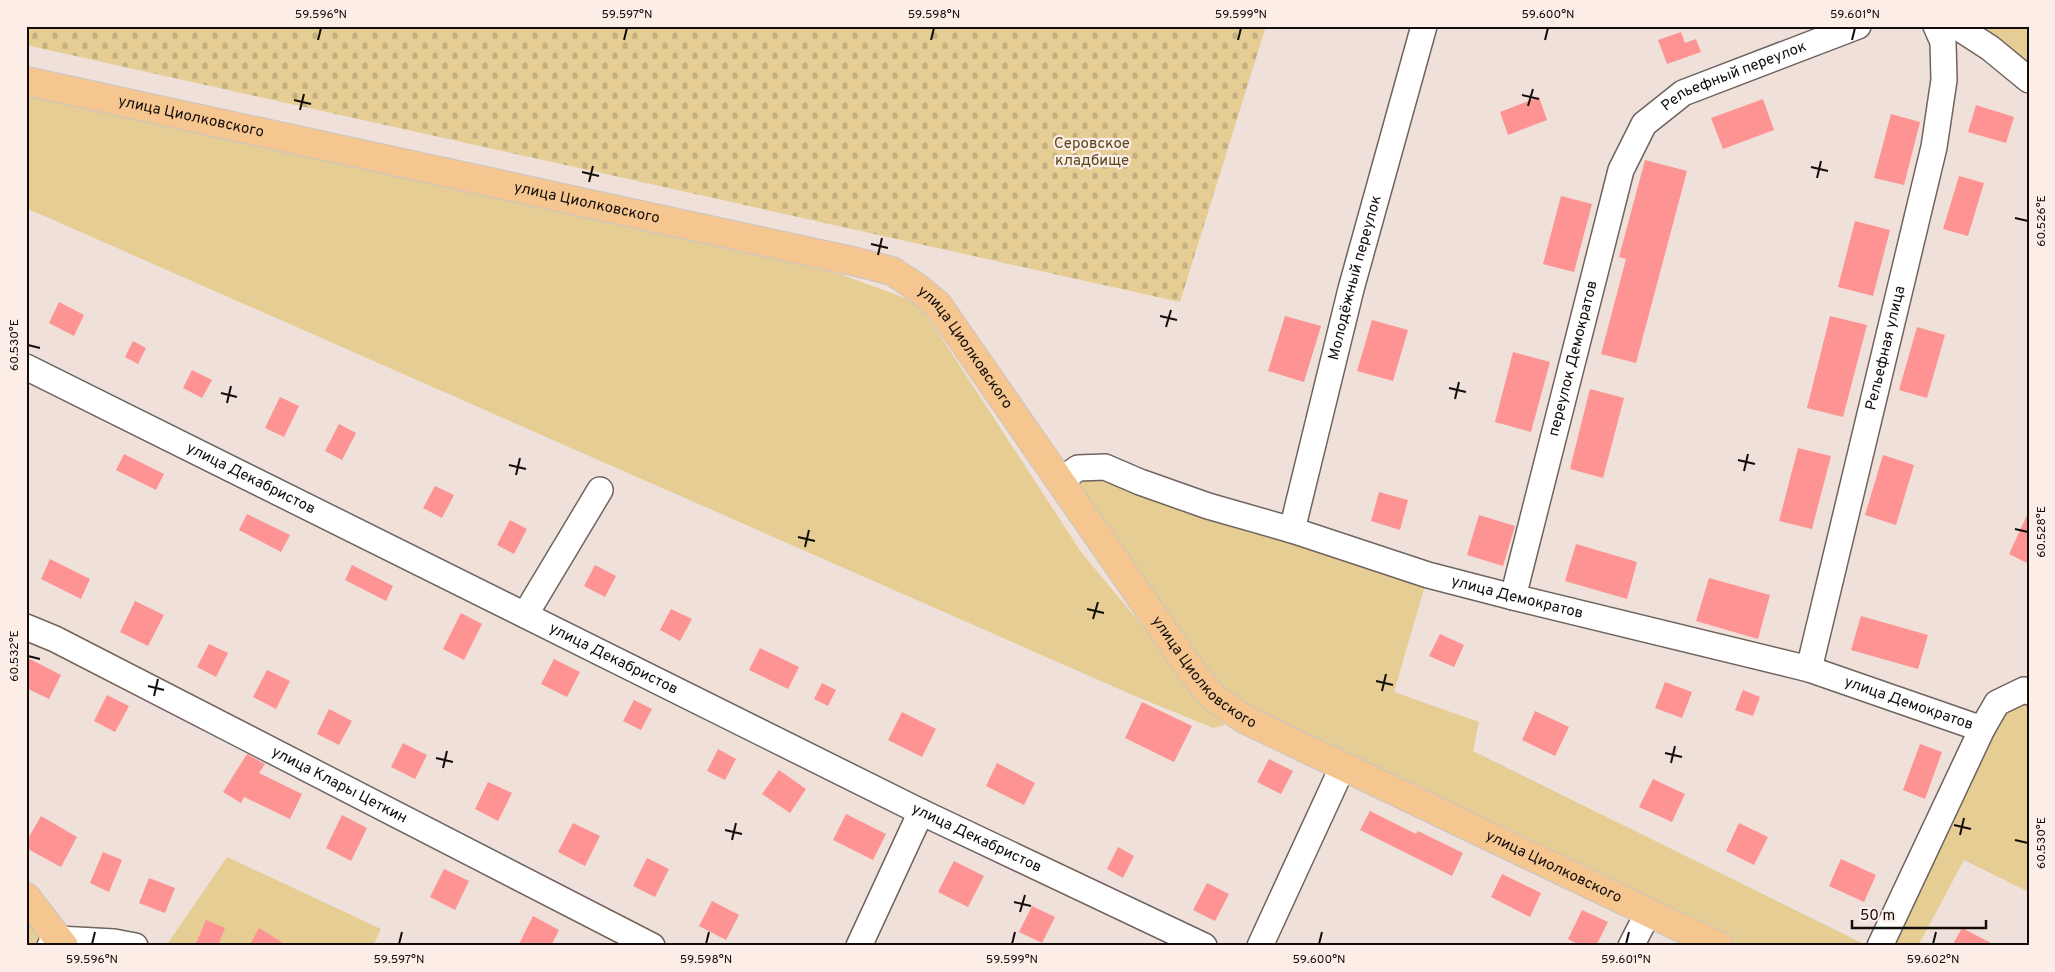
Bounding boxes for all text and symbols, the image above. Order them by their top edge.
text: 59.596°N [295,7,347,23]
text: 59.597°N [601,7,653,23]
text: 59.598°N [908,7,960,23]
text: 59.599°N [1215,7,1267,23]
text: 59.600°N [1521,7,1575,23]
text: 59.601°N [1830,7,1880,23]
street label: Рельефный переулок [1658,37,1809,116]
street label: улица Циолковского [116,92,266,142]
park label: Серовское кладбище [1054,135,1130,171]
street label: улица Циолковского [512,178,662,228]
street label: Молодёжный переулок [1324,193,1386,362]
text: 60.526°E [2034,195,2050,247]
street label: переулок Демократов [1545,279,1602,438]
street label: улица Циолковского [913,282,1017,413]
street label: Рельефная улица [1862,284,1910,412]
text: 60.530°E [7,319,23,371]
street label: улица Декабристов [183,439,318,519]
text: 60.528°E [2034,506,2050,558]
street label: улица Демократов [1449,572,1585,623]
street label: улица Циолковского [1147,612,1259,733]
street label: улица Декабристов [546,619,681,699]
text: 60.532°E [7,630,23,682]
street label: улица Демократов [1842,672,1976,735]
street label: улица Клары Цеткин [268,742,410,828]
street label: улица Декабристов [908,799,1045,877]
text: 60.530°E [2034,817,2050,869]
street label: улица Циолковского [1482,826,1625,908]
scale bar [1852,897,1986,929]
text: 50 m [1860,907,1895,926]
text: 59.596°N [66,952,118,968]
text: 59.597°N [373,952,425,968]
text: 59.598°N [680,952,732,968]
text: 59.599°N [986,952,1038,968]
text: 59.600°N [1292,952,1346,968]
text: 59.601°N [1601,952,1651,968]
text: 59.602°N [1907,952,1959,968]

